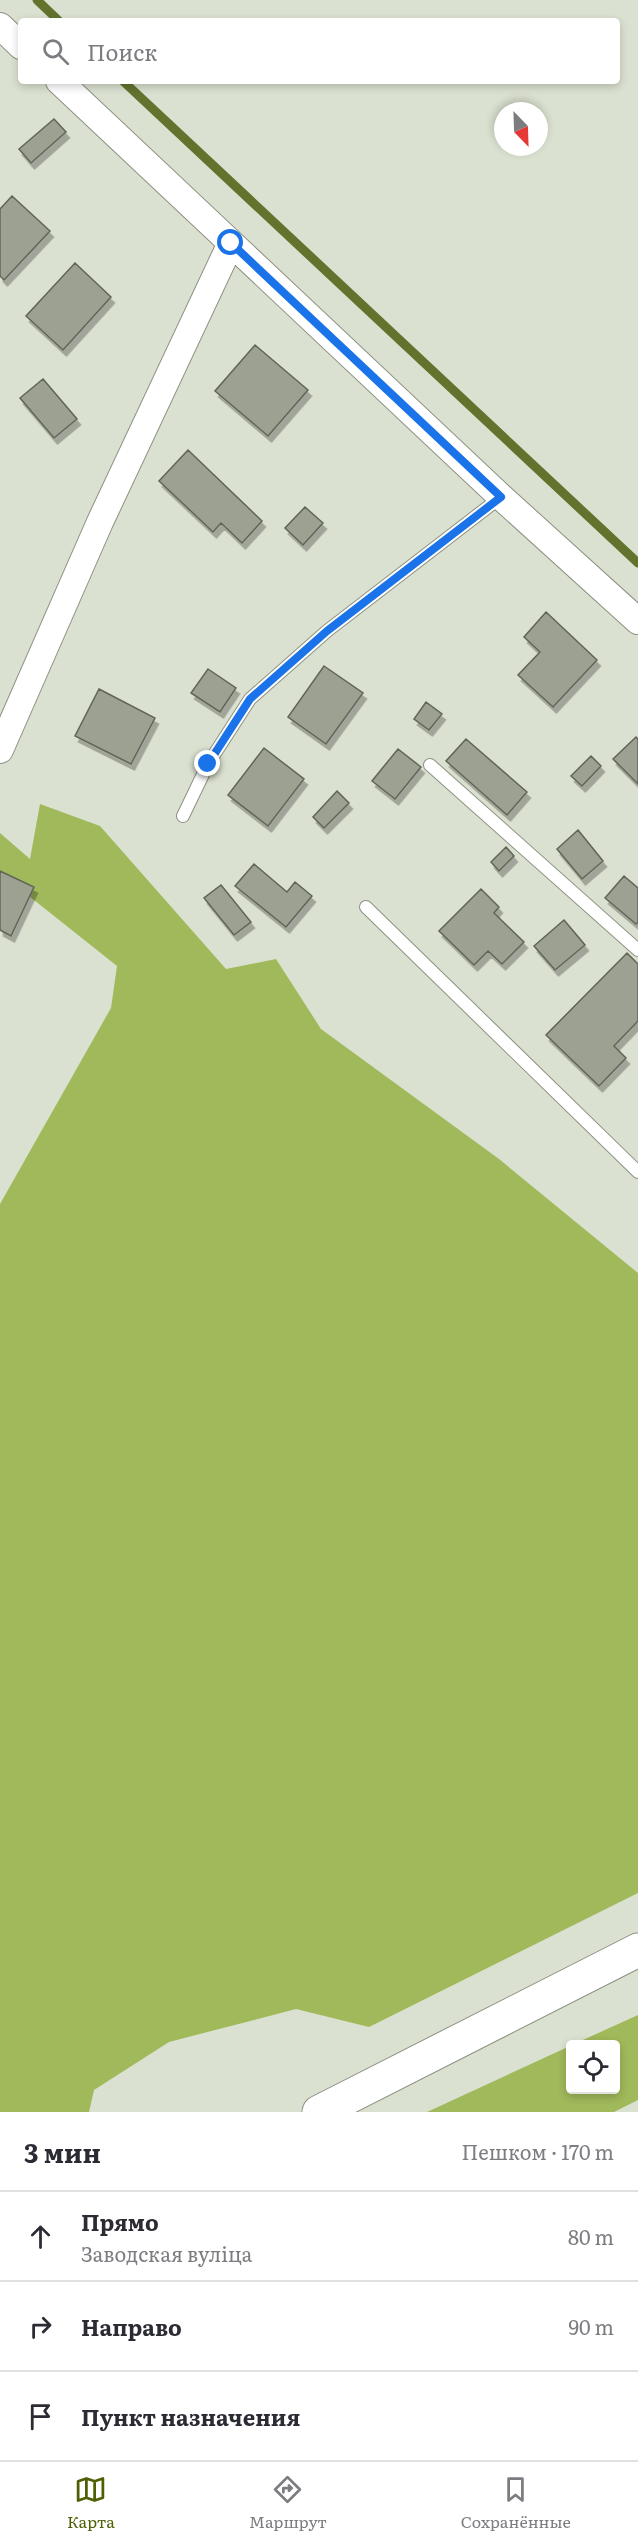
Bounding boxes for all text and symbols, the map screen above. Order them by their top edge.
search box [18,18,620,84]
icon: search [39,35,72,68]
text: Поиск [87,35,157,68]
north arrow [494,102,548,156]
route start [217,229,243,255]
route end [194,750,220,776]
map controls [566,2040,620,2094]
button: locate [566,2040,620,2094]
text: 3 мин [24,2132,101,2171]
text: Пешком · 170 m [462,2136,614,2166]
text: Прямо [81,2205,159,2238]
icon: ahead [24,2220,57,2253]
text: 80 m [568,2221,614,2251]
text: Заводская вуліца [81,2238,252,2268]
icon: right [24,2310,57,2343]
text: Направо [81,2310,182,2343]
text: 90 m [569,2311,614,2341]
icon: arrive [24,2400,57,2433]
text: Пункт назначения [81,2400,300,2433]
tab: Карта [67,2473,115,2533]
tab: Маршрут [249,2473,327,2533]
tab: Сохранённые [461,2473,571,2533]

